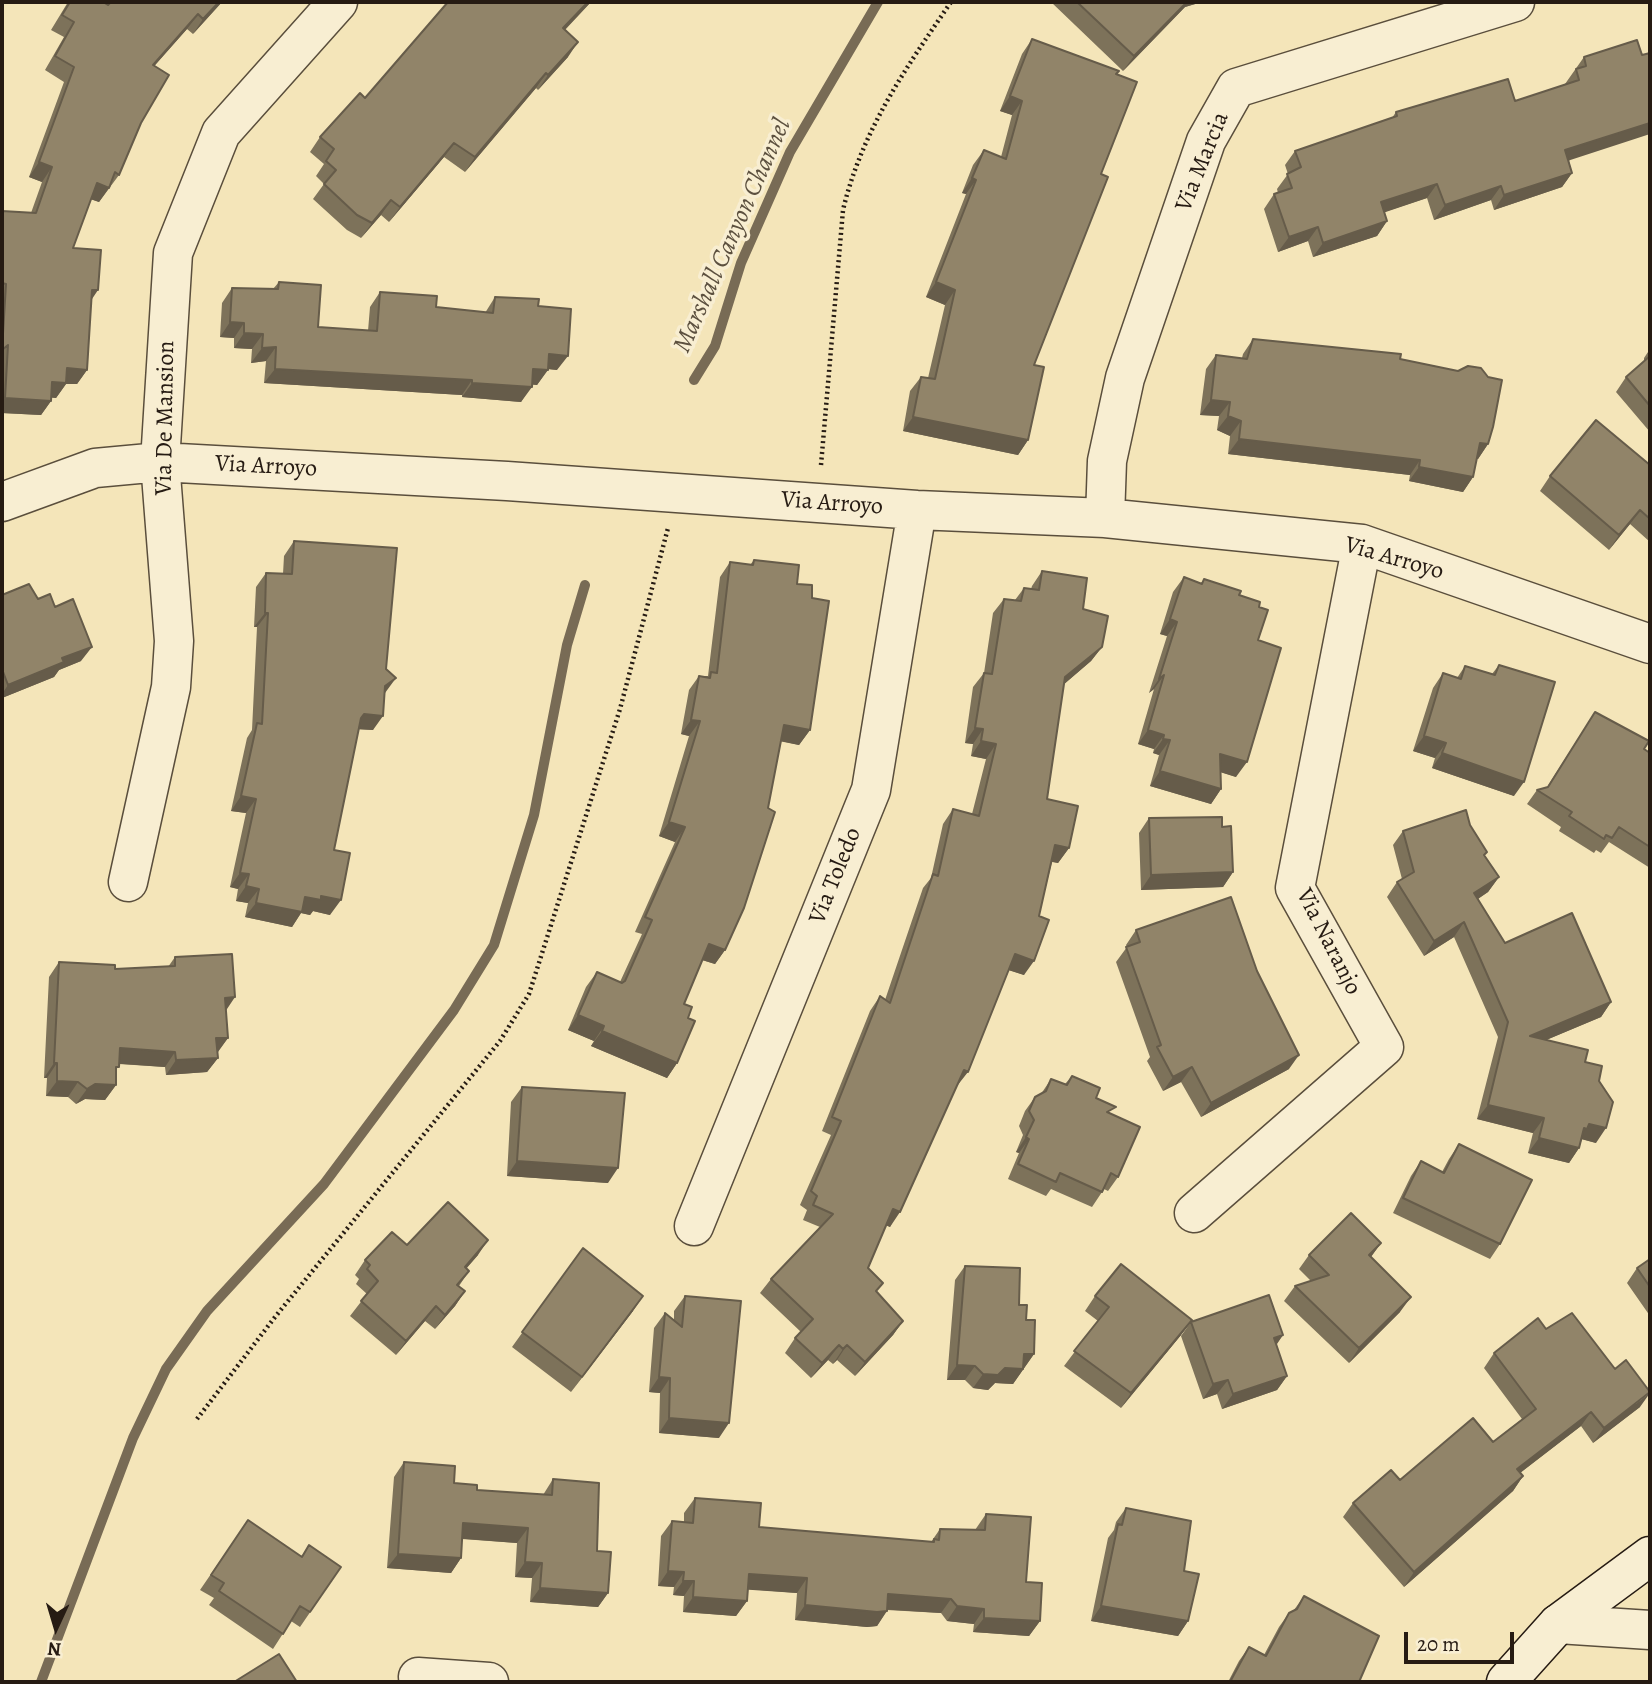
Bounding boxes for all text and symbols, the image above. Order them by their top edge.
street label: Via Marcia [1170,108,1236,216]
water label: Marshall Canyon Channel [667,114,799,358]
street label: Via De Mansion [150,340,182,496]
street label: Via Arroyo [214,450,318,484]
street label: Via Arroyo [780,486,884,522]
street label: Via Arroyo [1341,531,1447,587]
street label: Via Toledo [804,824,868,928]
street label: Via Naranjo [1289,884,1367,1000]
north arrow [21,1593,91,1663]
scale bar [1407,1618,1517,1662]
text: 20 m [1417,1630,1460,1658]
text: N [47,1635,62,1662]

